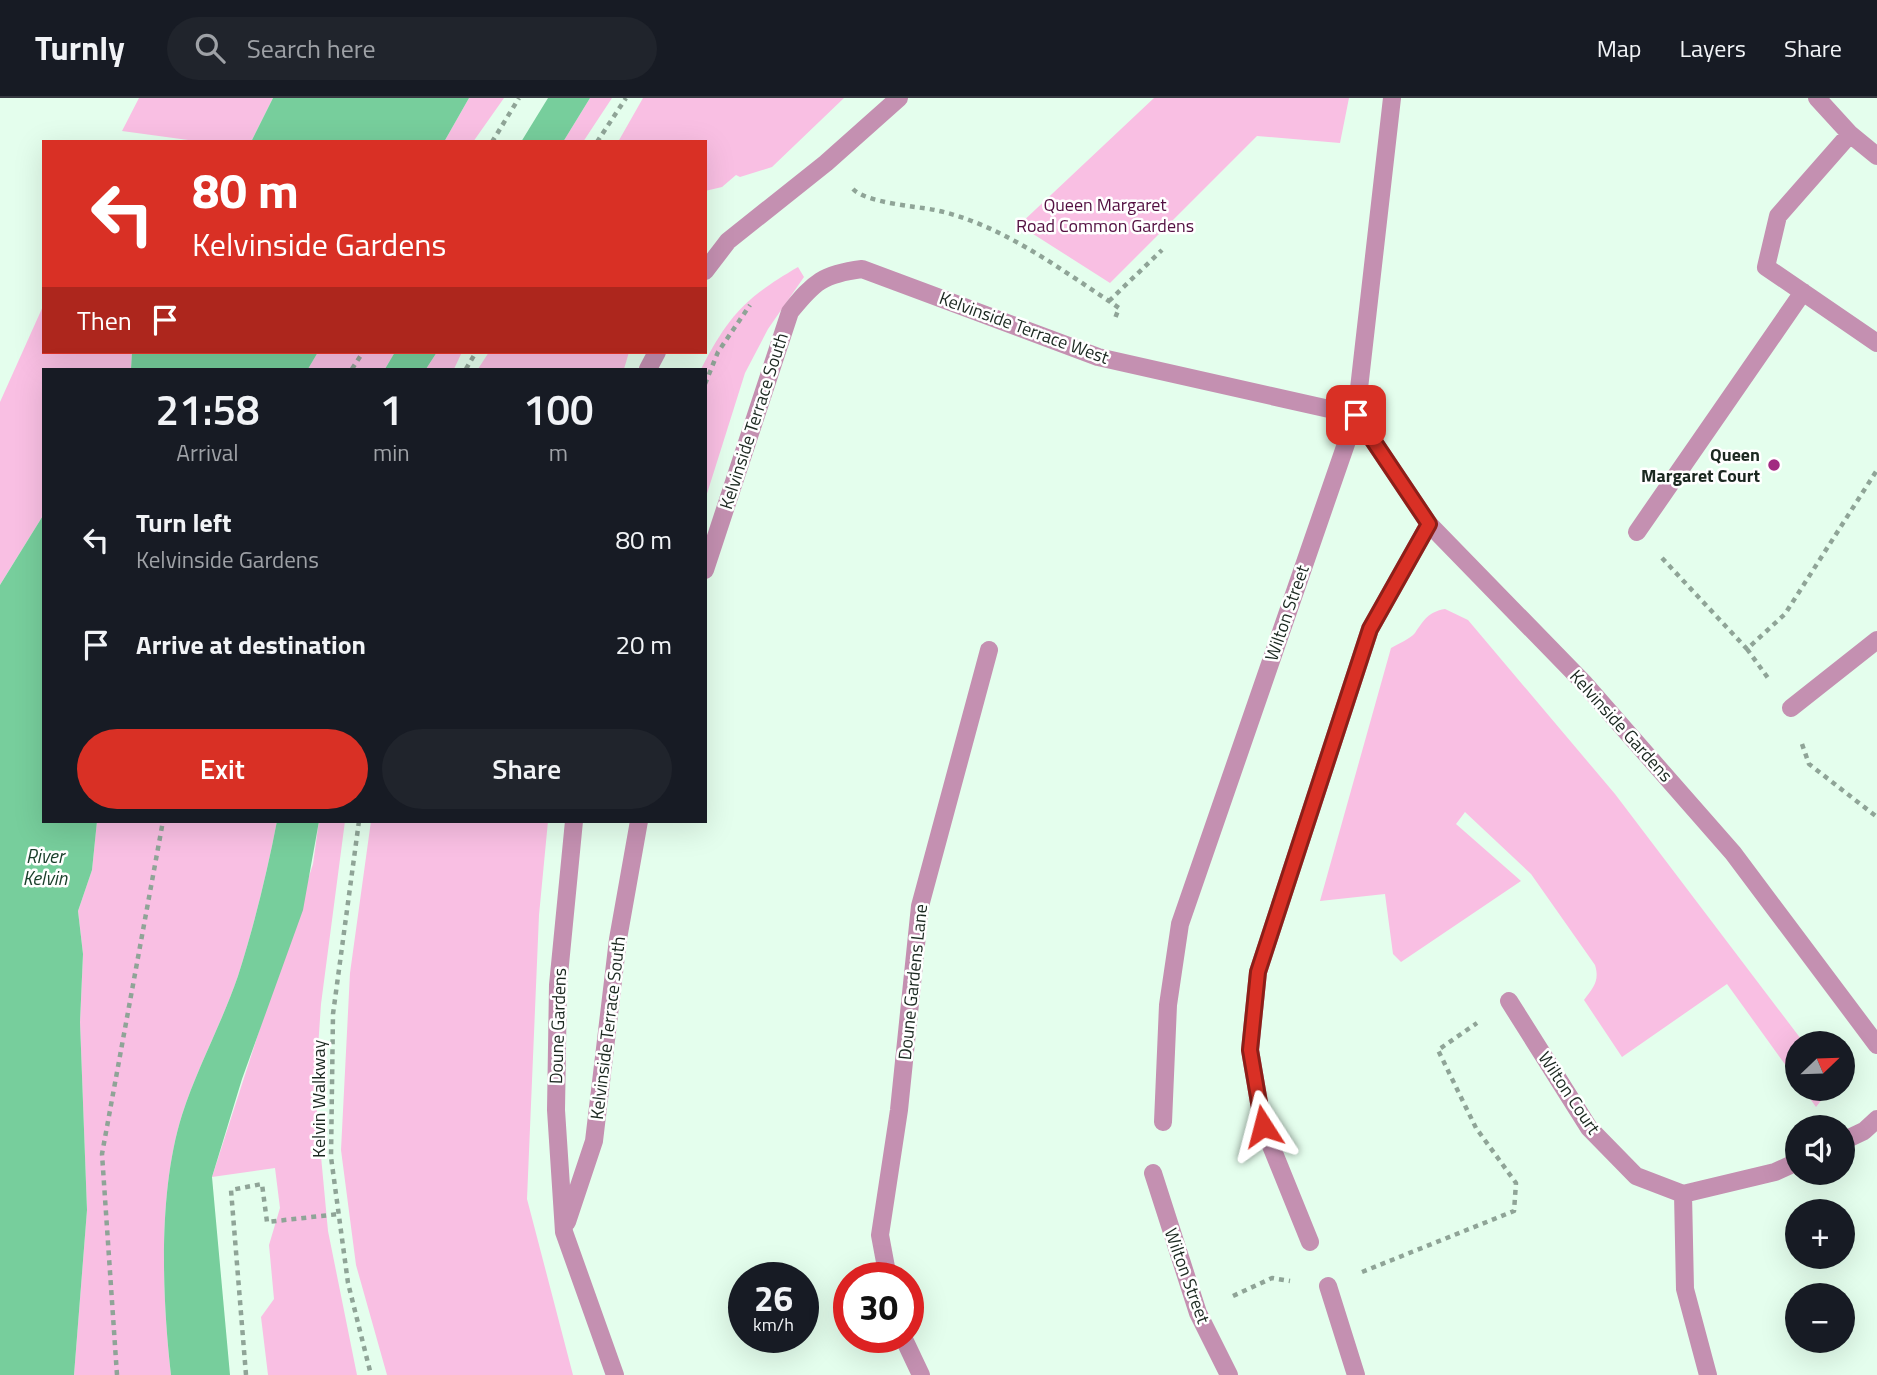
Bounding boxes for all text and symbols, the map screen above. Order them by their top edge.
search box [167,17,657,80]
text: Turnly [35,23,125,73]
icon: search [191,29,229,67]
text: Search here [247,29,376,68]
text: Map [1597,30,1642,66]
text: Layers [1680,30,1746,66]
text: Share [1784,30,1842,66]
text: 80 m [192,152,299,227]
icon: left [77,168,168,259]
park label: Queen Margaret Road Common Gardens [1016,191,1194,239]
text: Kelvinside Gardens [192,220,446,268]
street label: Kelvinside Terrace West [935,284,1113,371]
text: Then [77,301,132,340]
icon: arrive [146,301,184,339]
street label: Kelvinside Terrace South [712,329,795,513]
text: 21:58 [155,377,260,441]
text: 1 [380,377,403,441]
text: 100 [523,377,594,441]
pin [1326,385,1386,445]
icon: arrive [1337,396,1375,434]
text: Arrival [176,435,239,470]
text: min [373,435,410,470]
text: m [549,435,568,470]
place label: Queen Margaret Court [1641,441,1760,489]
marker: Queen Margaret Court [1766,457,1782,473]
text: Turn left [136,503,231,542]
text: 80 m [615,520,672,559]
icon: left [77,521,115,559]
text: Kelvinside Gardens [136,542,319,577]
street label: Wilton Street [1257,561,1316,664]
text: Arrive at destination [136,625,366,664]
text: 20 m [615,625,672,664]
icon: arrive [77,626,115,664]
street label: Kelvinside Gardens [1563,663,1679,788]
button: Exit [77,729,368,809]
button: Share [382,729,672,809]
water label: River Kelvin [23,841,68,892]
street label: Doune Gardens Lane [891,903,934,1061]
street label: Kelvinside Terrace South [583,935,632,1121]
street label: Doune Gardens [542,967,573,1084]
north arrow [1785,1031,1855,1101]
map controls [1785,1031,1855,1353]
street label: Kelvin Walkway [305,1040,332,1158]
street label: Wilton Court [1532,1046,1607,1140]
position arrow [1226,1089,1300,1163]
button: sound [1785,1115,1855,1185]
button: + [1785,1199,1855,1269]
street label: Wilton Street [1158,1224,1217,1328]
speed limit sign: 30 [833,1262,924,1353]
text: 26 [754,1271,793,1325]
button: − [1785,1283,1855,1353]
text: km/h [753,1311,794,1338]

